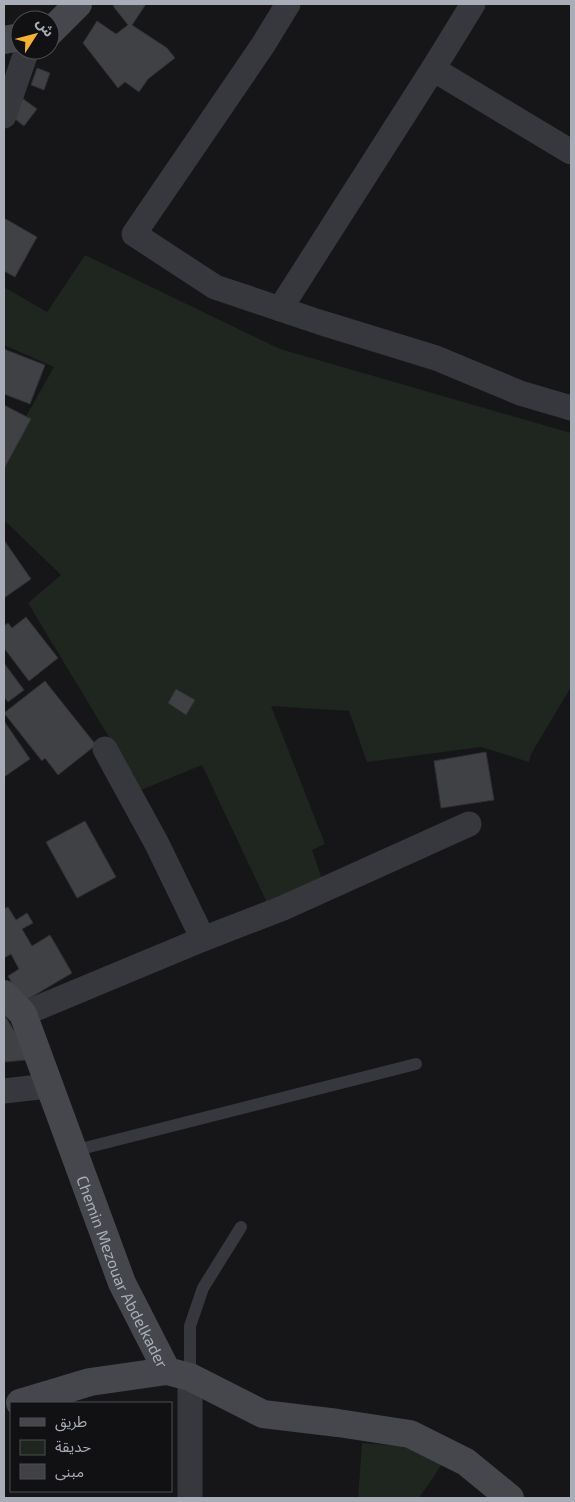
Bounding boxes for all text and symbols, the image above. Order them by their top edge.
north arrow [10,10,60,60]
text: ش [33,14,58,40]
street label: Chemin Mezouar Abdelkader [74,1173,173,1371]
legend [10,1402,172,1492]
text: طريق [55,1412,87,1432]
text: حديقة [55,1437,91,1455]
text: مبنى [55,1462,84,1481]

